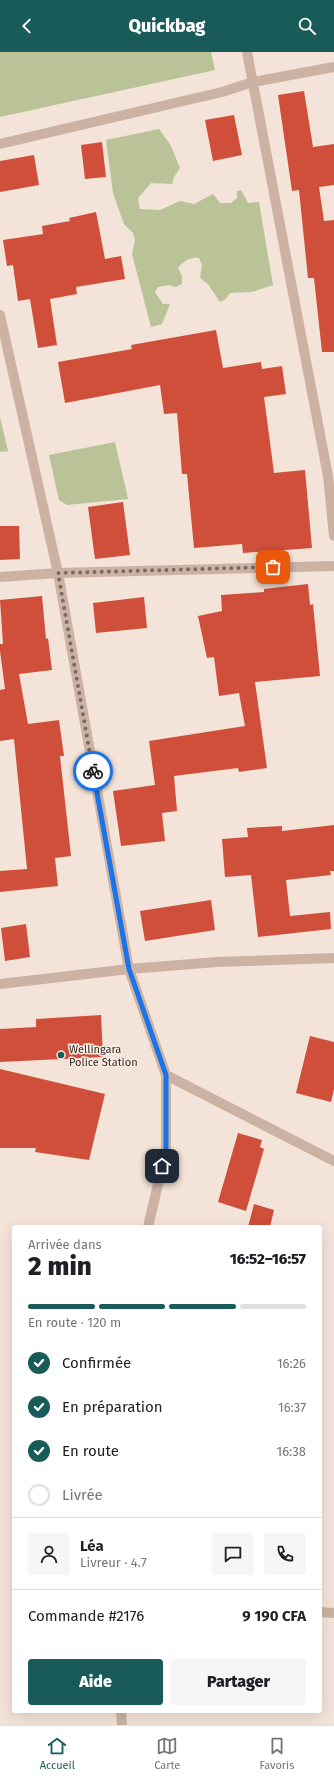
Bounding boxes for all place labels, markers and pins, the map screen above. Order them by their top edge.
pin [256,550,290,584]
place label: Wellingara Police Station [69,1043,138,1069]
marker: Wellingara Police Station [56,1050,66,1060]
pin [145,1149,179,1183]

